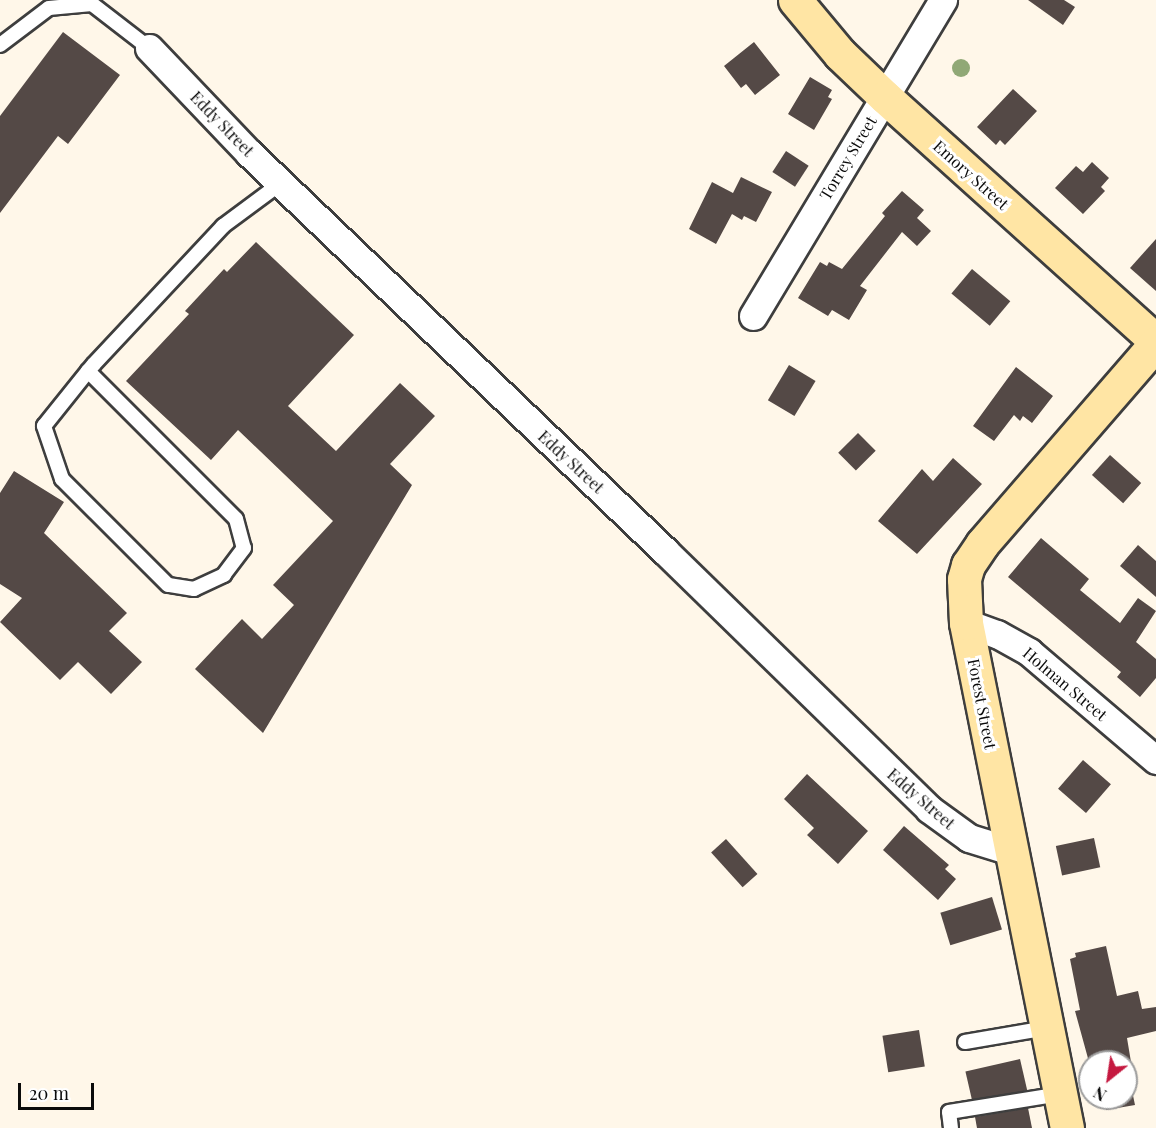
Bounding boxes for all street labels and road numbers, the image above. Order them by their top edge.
street label: Eddy Street [186,87,258,161]
street label: Torrey Street [815,112,881,204]
street label: Emory Street [929,136,1013,214]
street label: Eddy Street [534,427,608,497]
street label: Holman Street [1019,643,1111,725]
street label: Forest Street [964,657,1000,751]
street label: Eddy Street [883,764,959,834]

